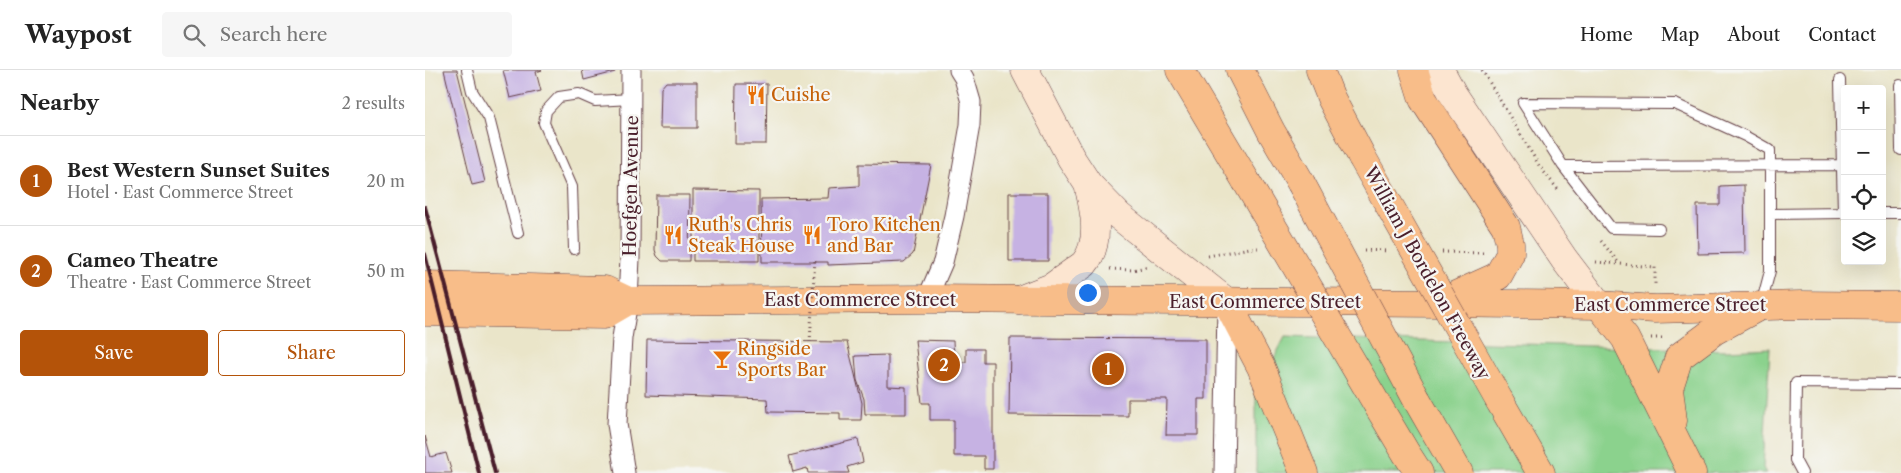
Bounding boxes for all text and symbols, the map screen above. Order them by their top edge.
search box [162,12,512,57]
text: Waypost [25,20,132,49]
icon: search [180,21,208,49]
text: Search here [220,23,327,46]
text: Home [1580,24,1633,46]
text: Map [1661,24,1699,46]
text: About [1727,24,1780,46]
text: Contact [1808,24,1876,46]
restaurant icon: Cuishe [745,84,767,106]
place label: Cuishe [771,84,831,106]
map controls [1841,85,1886,265]
button: + [1841,85,1886,130]
text: Nearby [20,90,99,115]
text: 2 results [342,93,405,113]
street label: Hoefgen Avenue [619,115,643,257]
button: − [1841,130,1886,175]
text: Best Western Sunset Suites [67,159,330,182]
street label: William J Bordelon Freeway [1359,162,1495,384]
text: 1 [32,171,40,191]
text: 20 m [366,171,405,191]
button: locate [1841,175,1886,220]
text: Hotel · East Commerce Street [67,182,293,202]
place label: Ruth's Chris Steak House [688,214,795,257]
place label: Toro Kitchen and Bar [827,214,941,257]
button: layers [1841,220,1886,265]
restaurant icon: Ruth's Chris Steak House [662,224,684,246]
restaurant icon: Toro Kitchen and Bar [801,224,823,246]
text: Cameo Theatre [67,249,218,272]
text: 2 [31,261,41,281]
text: 50 m [367,261,405,281]
text: Theatre · East Commerce Street [67,272,311,292]
your location [1075,280,1101,306]
street label: East Commerce Street [764,289,957,311]
street label: East Commerce Street [1169,291,1362,313]
street label: East Commerce Street [1574,294,1767,316]
button: Save [20,330,208,376]
button: Share [218,330,405,376]
place label: Ringside Sports Bar [737,338,826,381]
pin: 2 [928,346,960,384]
bar icon: Ringside Sports Bar [711,348,733,370]
pin: 1 [1092,350,1124,388]

